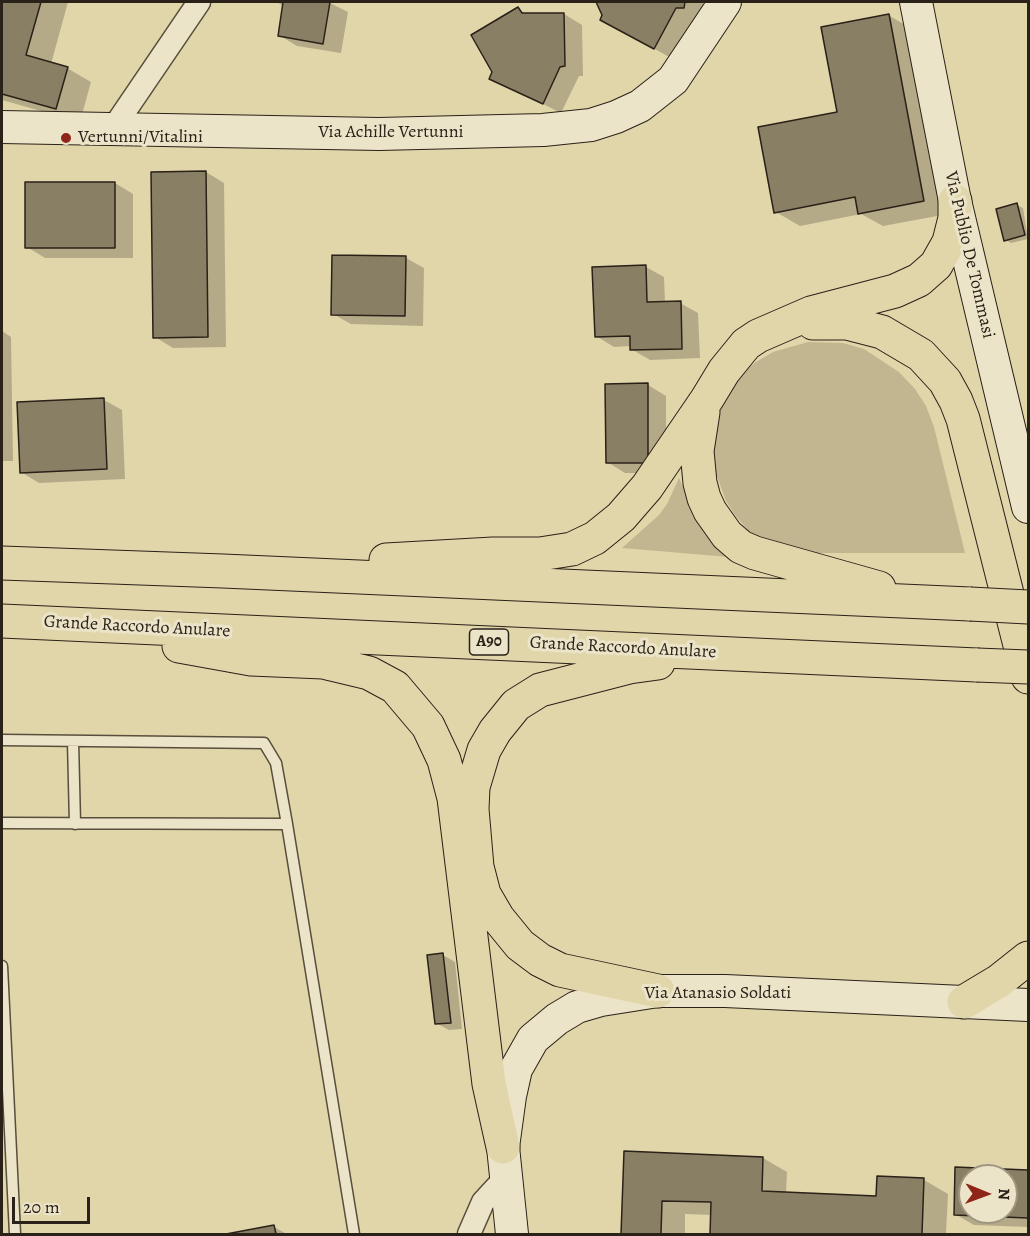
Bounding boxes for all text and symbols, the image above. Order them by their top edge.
street label: Via Achille Vertunni [318,122,464,144]
place label: Vertunni/Vitalini [78,127,203,149]
marker: Vertunni/Vitalini [59,131,73,145]
street label: Via Publio De Tommasi [939,169,999,341]
street label: Grande Raccordo Anulare [43,611,231,643]
road number: A90 [470,629,508,655]
street label: Grande Raccordo Anulare [529,632,717,664]
street label: Via Atanasio Soldati [645,983,791,1005]
north arrow [958,1164,1018,1224]
scale bar [15,1185,93,1223]
text: N [993,1188,1015,1200]
text: 20 m [23,1195,60,1219]

